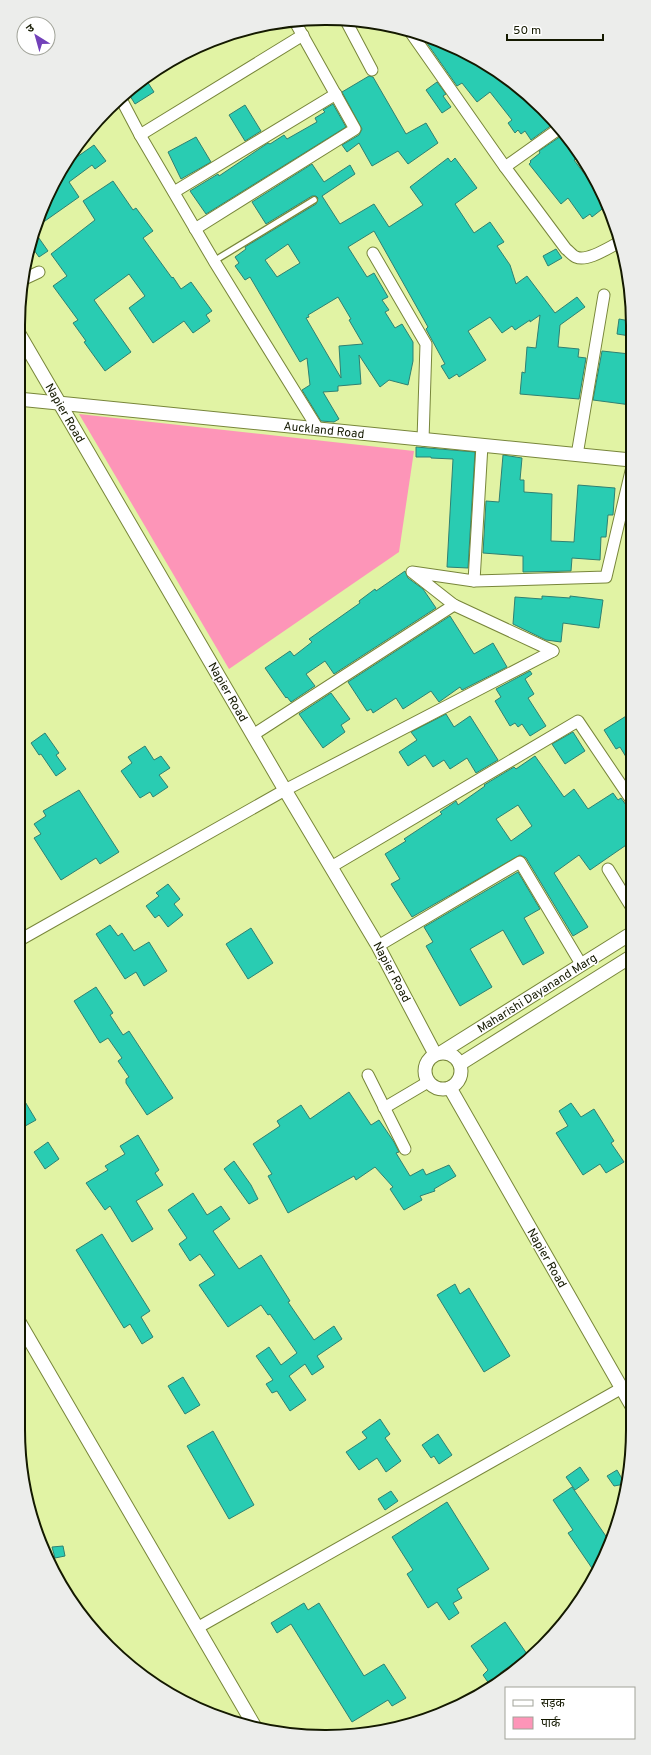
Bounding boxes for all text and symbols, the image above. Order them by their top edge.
north arrow [16,16,56,56]
scale bar [507,16,603,42]
text: उ [24,21,38,36]
text: 50 m [513,23,541,39]
street label: Napier Road [41,381,88,446]
street label: Auckland Road [283,419,365,443]
street label: Napier Road [204,660,251,725]
street label: Napier Road [368,939,414,1005]
street label: Maharishi Dayanand Marg [475,950,600,1037]
street label: Napier Road [523,1226,570,1291]
legend [505,1687,635,1739]
text: सड़क [541,1696,566,1712]
text: पार्क [541,1716,561,1732]

